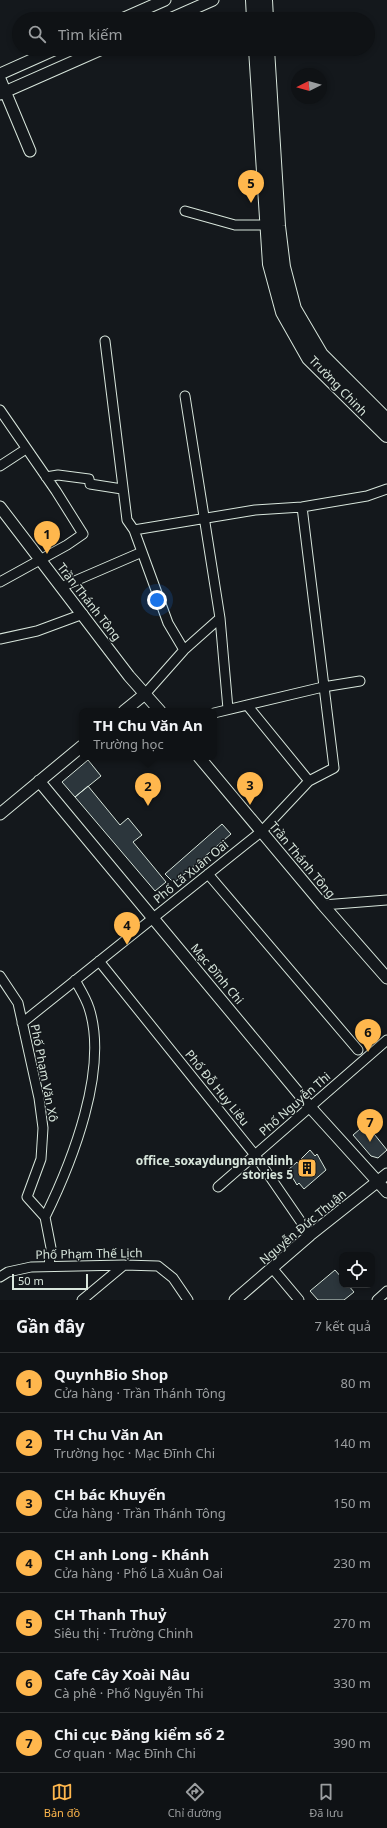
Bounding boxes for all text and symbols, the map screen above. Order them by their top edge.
search box [12,12,375,56]
icon: search [26,23,48,45]
text: Tìm kiếm [58,24,123,44]
north arrow [291,68,327,104]
pin: 5 [238,170,264,203]
street label: Trường Chinh [305,352,371,419]
pin: 1 [34,521,60,554]
street label: Trần Thánh Tông [54,559,125,644]
your location [147,590,167,610]
popup [79,708,217,760]
text: TH Chu Văn An [93,715,203,735]
text: Trường học [93,735,164,753]
pin: 3 [237,772,263,805]
pin: 2 [135,773,161,806]
street label: Trần Thánh Tông [265,818,339,901]
street label: Phố Lã Xuân Oai [150,836,232,907]
pin: 4 [114,912,140,945]
street label: Mạc Đĩnh Chi [187,940,248,1008]
pin: 6 [355,1019,381,1052]
street label: Phố Phạm Văn Xô [27,1023,62,1123]
street label: Phố Đỗ Huy Liêu [181,1046,253,1129]
street label: Phố Nguyễn Thi [255,1068,334,1139]
pin: 7 [357,1109,383,1142]
place label: office_soxaydungnamdinh stories 5 [136,1152,293,1183]
building icon: office_soxaydungnamdinh stories 5 [296,1157,318,1179]
street label: Nguyễn Đức Thuận [256,1185,350,1268]
street label: Phố Phạm Thế Lịch [35,1244,143,1263]
map controls [339,1252,375,1288]
button: locate [339,1252,375,1288]
scale bar [12,1272,88,1291]
text: 50 m [18,1273,44,1288]
text: Gần đây [16,1315,85,1338]
text: 7 kết quả [315,1317,371,1335]
text: QuynhBio Shop [54,1364,168,1384]
text: 1 [25,1374,33,1392]
text: 80 m [341,1374,371,1392]
text: Cửa hàng · Trần Thánh Tông [54,1384,226,1402]
text: TH Chu Văn An [54,1424,163,1444]
text: 2 [25,1434,33,1452]
text: 140 m [333,1434,371,1452]
text: Trường học · Mạc Đĩnh Chi [54,1444,215,1462]
text: CH bác Khuyến [54,1484,166,1504]
text: 3 [25,1494,33,1512]
text: 150 m [333,1494,371,1512]
text: Cửa hàng · Trần Thánh Tông [54,1504,226,1522]
text: CH anh Long - Khánh [54,1544,209,1564]
text: 4 [25,1554,33,1572]
text: 230 m [333,1554,371,1572]
text: Cửa hàng · Phố Lã Xuân Oai [54,1564,223,1582]
text: CH Thanh Thuỷ [54,1604,167,1624]
text: 5 [25,1614,33,1632]
text: 270 m [333,1614,371,1632]
text: Siêu thị · Trường Chinh [54,1624,193,1642]
text: Cafe Cây Xoài Nâu [54,1664,190,1684]
text: 6 [25,1674,33,1692]
text: 330 m [333,1674,371,1692]
text: Cà phê · Phố Nguyễn Thi [54,1684,204,1702]
text: Chi cục Đăng kiểm số 2 [54,1724,225,1744]
text: 7 [25,1734,33,1752]
text: 390 m [333,1734,371,1752]
text: Cơ quan · Mạc Đĩnh Chi [54,1744,196,1762]
tab: Bản đồ [44,1781,80,1820]
tab: Chỉ đường [168,1781,222,1820]
tab: Đã lưu [309,1781,343,1820]

